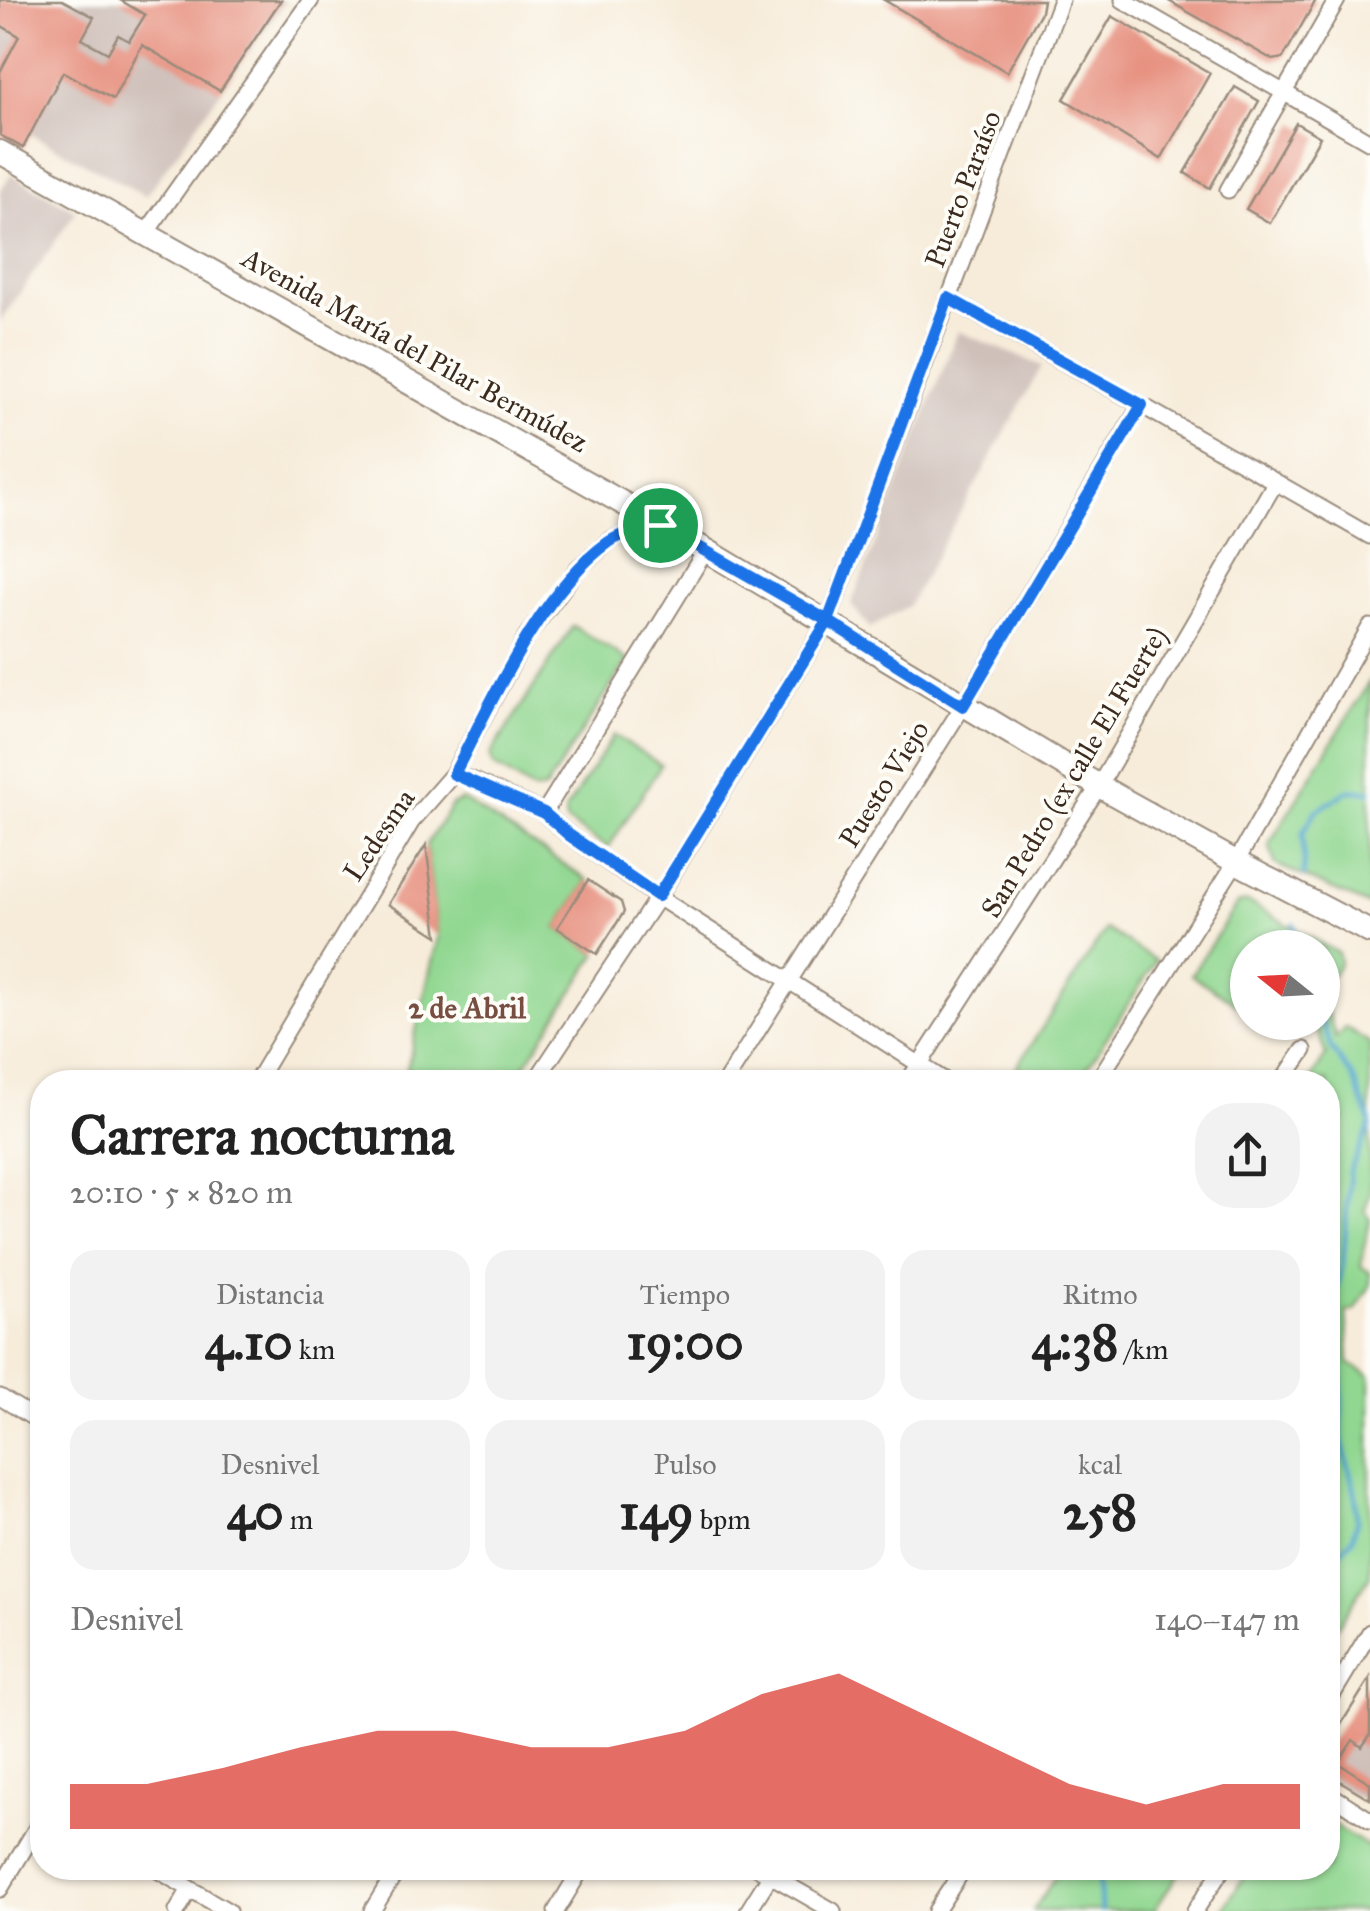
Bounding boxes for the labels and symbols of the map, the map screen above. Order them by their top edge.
street label: Puerto Paraíso [917,106,1009,272]
street label: Avenida María del Pilar Bermúdez [235,240,594,460]
pin [618,483,703,568]
street label: San Pedro (ex calle El Fuerte) [973,620,1175,924]
street label: Puesto Viejo [831,714,937,854]
street label: Ledesma [336,782,423,888]
north arrow [1230,930,1340,1040]
district label: 2 de Abril [408,990,527,1026]

